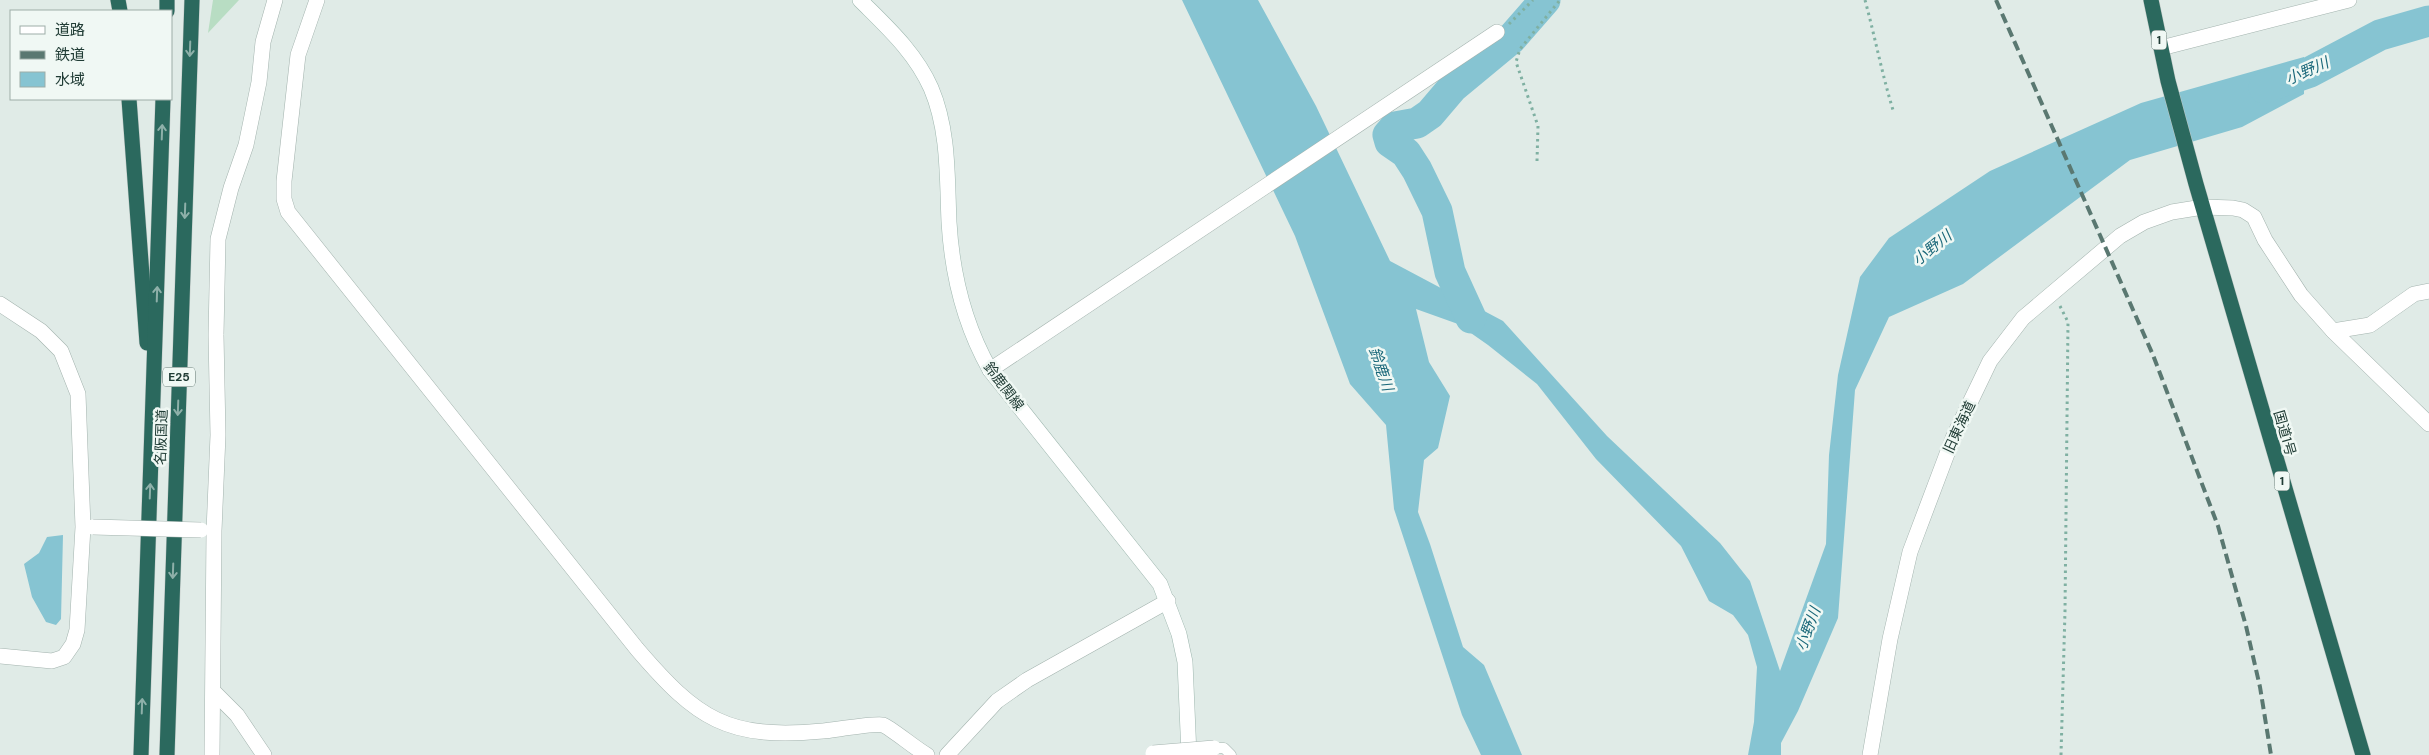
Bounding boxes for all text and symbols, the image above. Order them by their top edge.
legend [10,10,172,100]
text: 道路 [55,20,85,40]
road number: 1 [2152,30,2166,50]
one-way arrow [185,40,195,56]
text: 鉄道 [55,45,85,65]
water label: 小野川 [2282,52,2333,89]
text: 水域 [55,70,85,90]
one-way arrow [157,124,167,140]
one-way arrow [180,202,190,219]
water label: 小野川 [1908,225,1957,270]
one-way arrow [152,286,162,302]
water label: 鈴鹿川 [1364,344,1398,395]
street label: 鈴鹿関線 [980,358,1028,414]
road number: E25 [163,368,195,387]
street label: 旧東海道 [1939,398,1979,456]
one-way arrow [173,400,183,416]
street label: 国道1号 [2270,408,2300,458]
street label: 名阪国道 [151,409,171,465]
road number: 1 [2274,472,2290,491]
one-way arrow [145,484,155,500]
one-way arrow [168,562,178,579]
water label: 小野川 [1791,603,1826,654]
one-way arrow [138,699,147,715]

